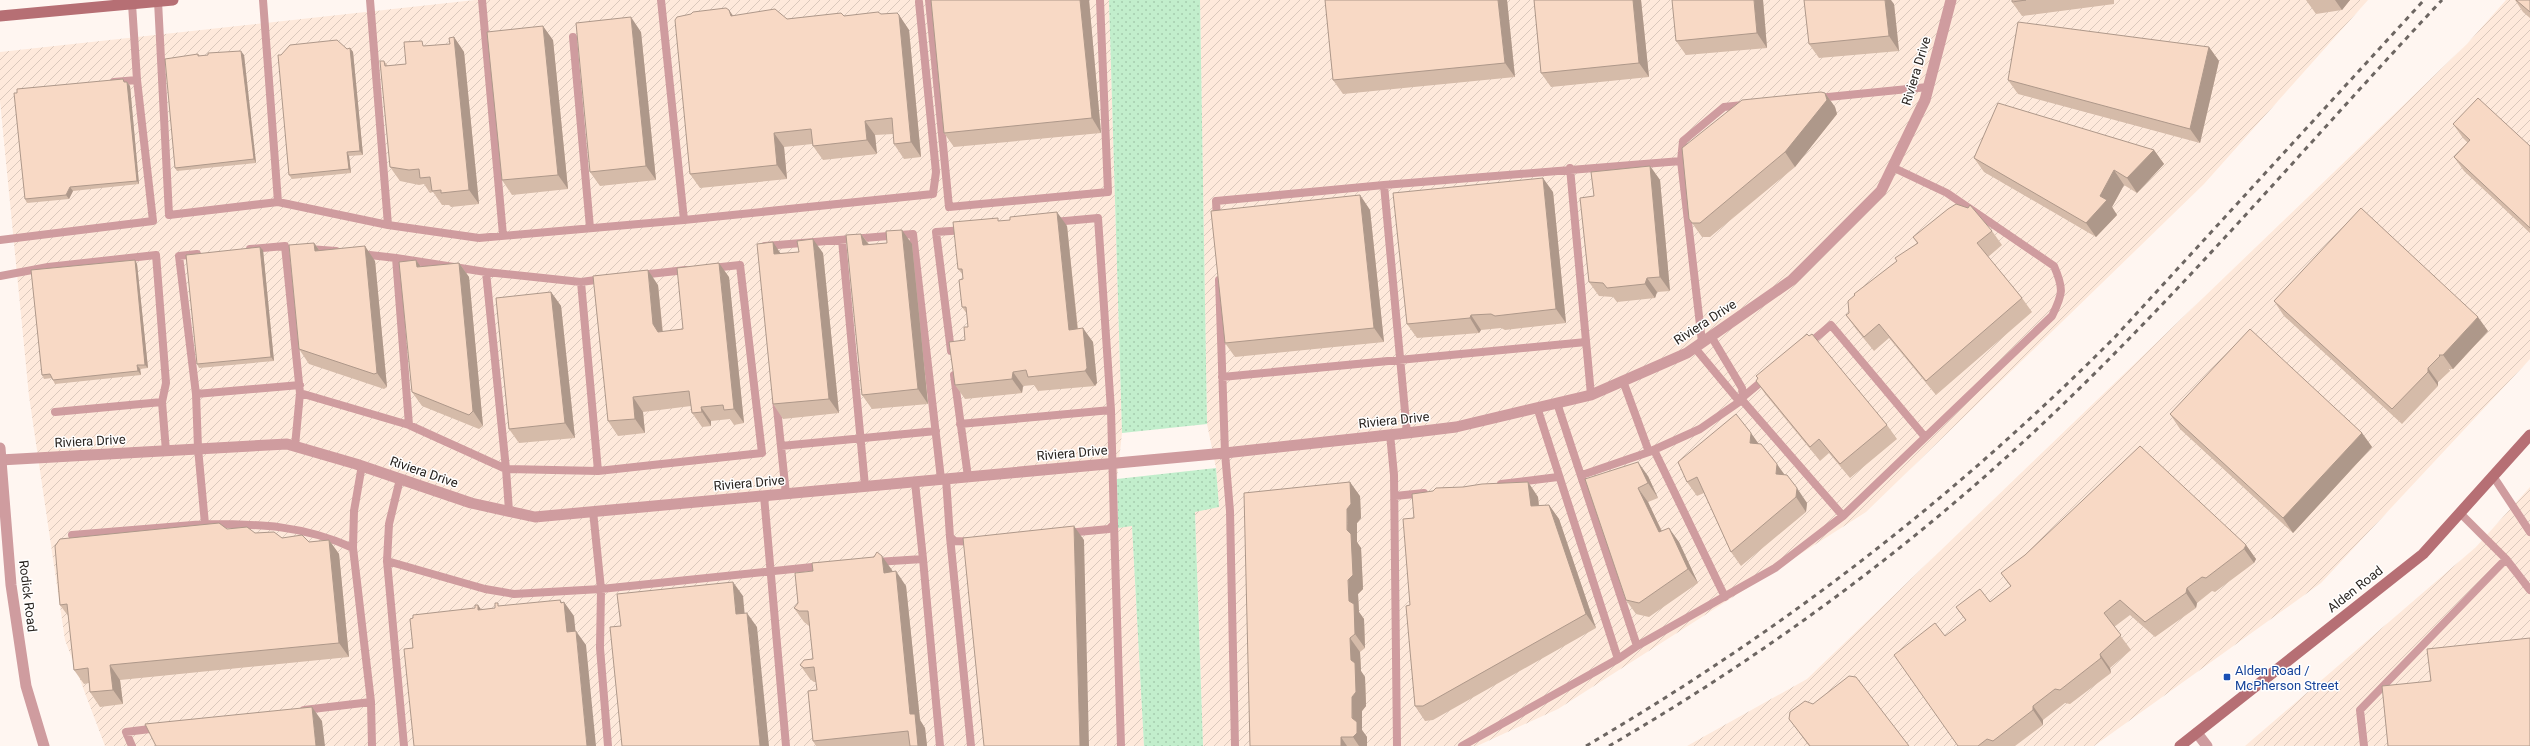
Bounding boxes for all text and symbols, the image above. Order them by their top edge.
street label: Riviera Drive [1898,35,1934,107]
street label: Riviera Drive [1671,296,1739,348]
street label: Riviera Drive [1358,409,1430,431]
street label: Riviera Drive [54,432,126,450]
street label: Riviera Drive [1036,442,1108,464]
street label: Riviera Drive [388,453,460,491]
street label: Riviera Drive [713,472,785,494]
street label: Rodick Road [16,559,40,633]
street label: Alden Road [2324,563,2386,615]
place label: Alden Road / McPherson Street [2235,663,2339,693]
marker: Alden Road / McPherson Street [2222,672,2232,682]

